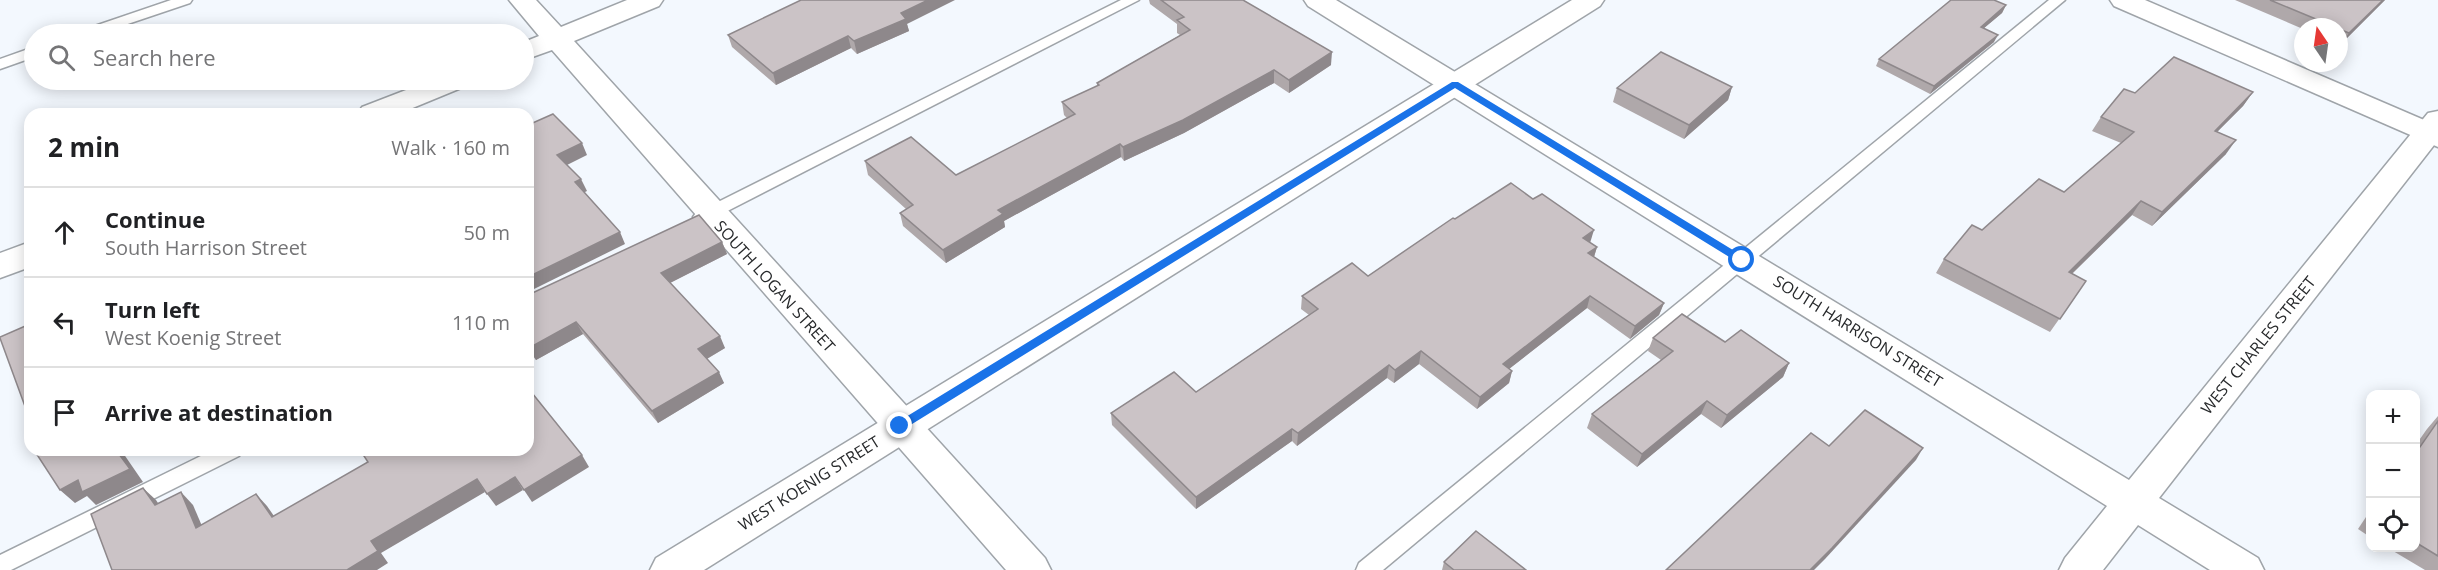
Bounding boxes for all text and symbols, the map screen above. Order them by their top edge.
north arrow [2294,18,2348,72]
search box [24,24,534,90]
icon: search [45,41,78,74]
text: Search here [93,42,216,72]
text: 2 min [48,129,120,165]
text: Walk · 160 m [391,134,510,161]
text: Continue [105,204,205,234]
street label: SOUTH LOGAN STREET [710,215,840,357]
icon: ahead [48,216,81,249]
text: 50 m [463,219,510,246]
text: South Harrison Street [105,234,307,261]
route start [1728,246,1754,272]
street label: SOUTH HARRISON STREET [1769,270,1947,392]
street label: WEST CHARLES STREET [2195,271,2321,419]
text: Turn left [105,294,200,324]
icon: left [48,306,81,339]
text: 110 m [452,309,510,336]
text: West Koenig Street [105,324,281,351]
map controls [2366,390,2420,552]
button: + [2366,390,2420,444]
icon: arrive [48,396,81,429]
text: Arrive at destination [105,397,333,427]
route end [886,412,912,438]
street label: WEST KOENIG STREET [734,430,884,535]
button: − [2366,444,2420,498]
button: locate [2366,498,2420,552]

